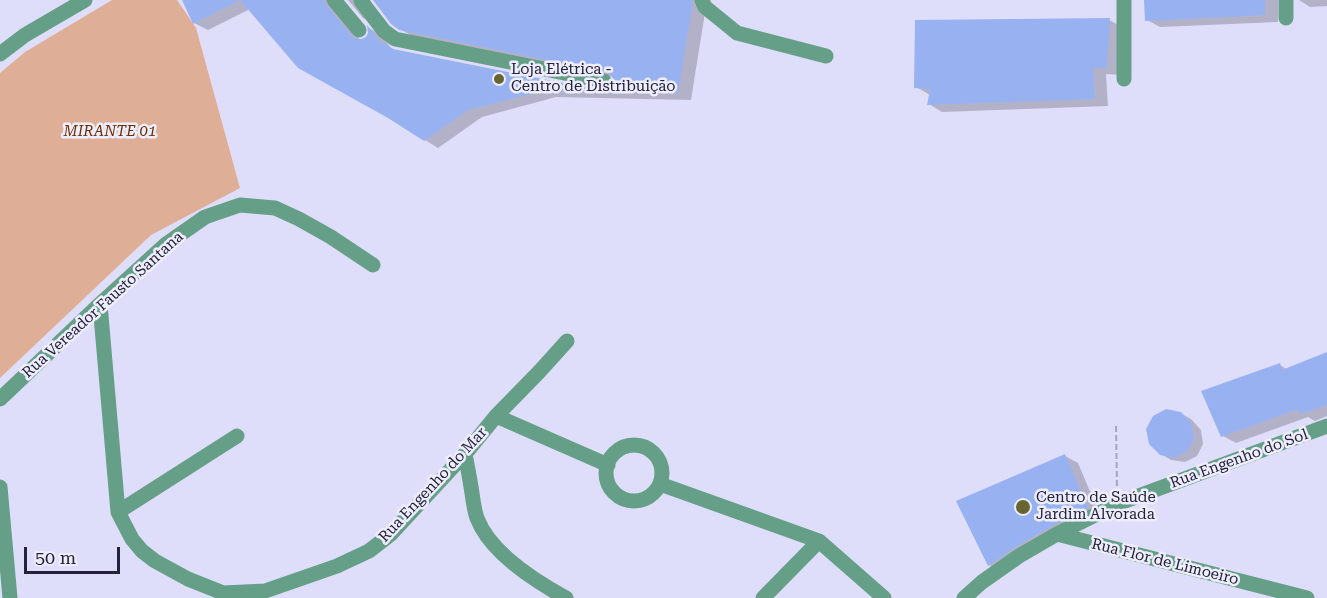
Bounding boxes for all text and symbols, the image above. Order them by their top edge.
place label: Loja Elétrica - Centro de Distribuição [511,61,676,96]
marker: Loja Elétrica - Centro de Distribuição [492,72,506,86]
park label: MIRANTE 01 [64,123,156,141]
street label: Rua Vereador Fausto Santana [19,228,187,382]
street label: Rua Engenho do Mar [375,424,491,546]
street label: Rua Engenho do Sol [1168,426,1310,492]
place label: Centro de Saúde Jardim Alvorada [1036,489,1156,524]
marker: Centro de Saúde Jardim Alvorada [1014,498,1032,516]
scale bar [27,535,123,573]
street label: Rua Flor de Limoeiro [1090,535,1240,589]
text: 50 m [35,547,76,568]

